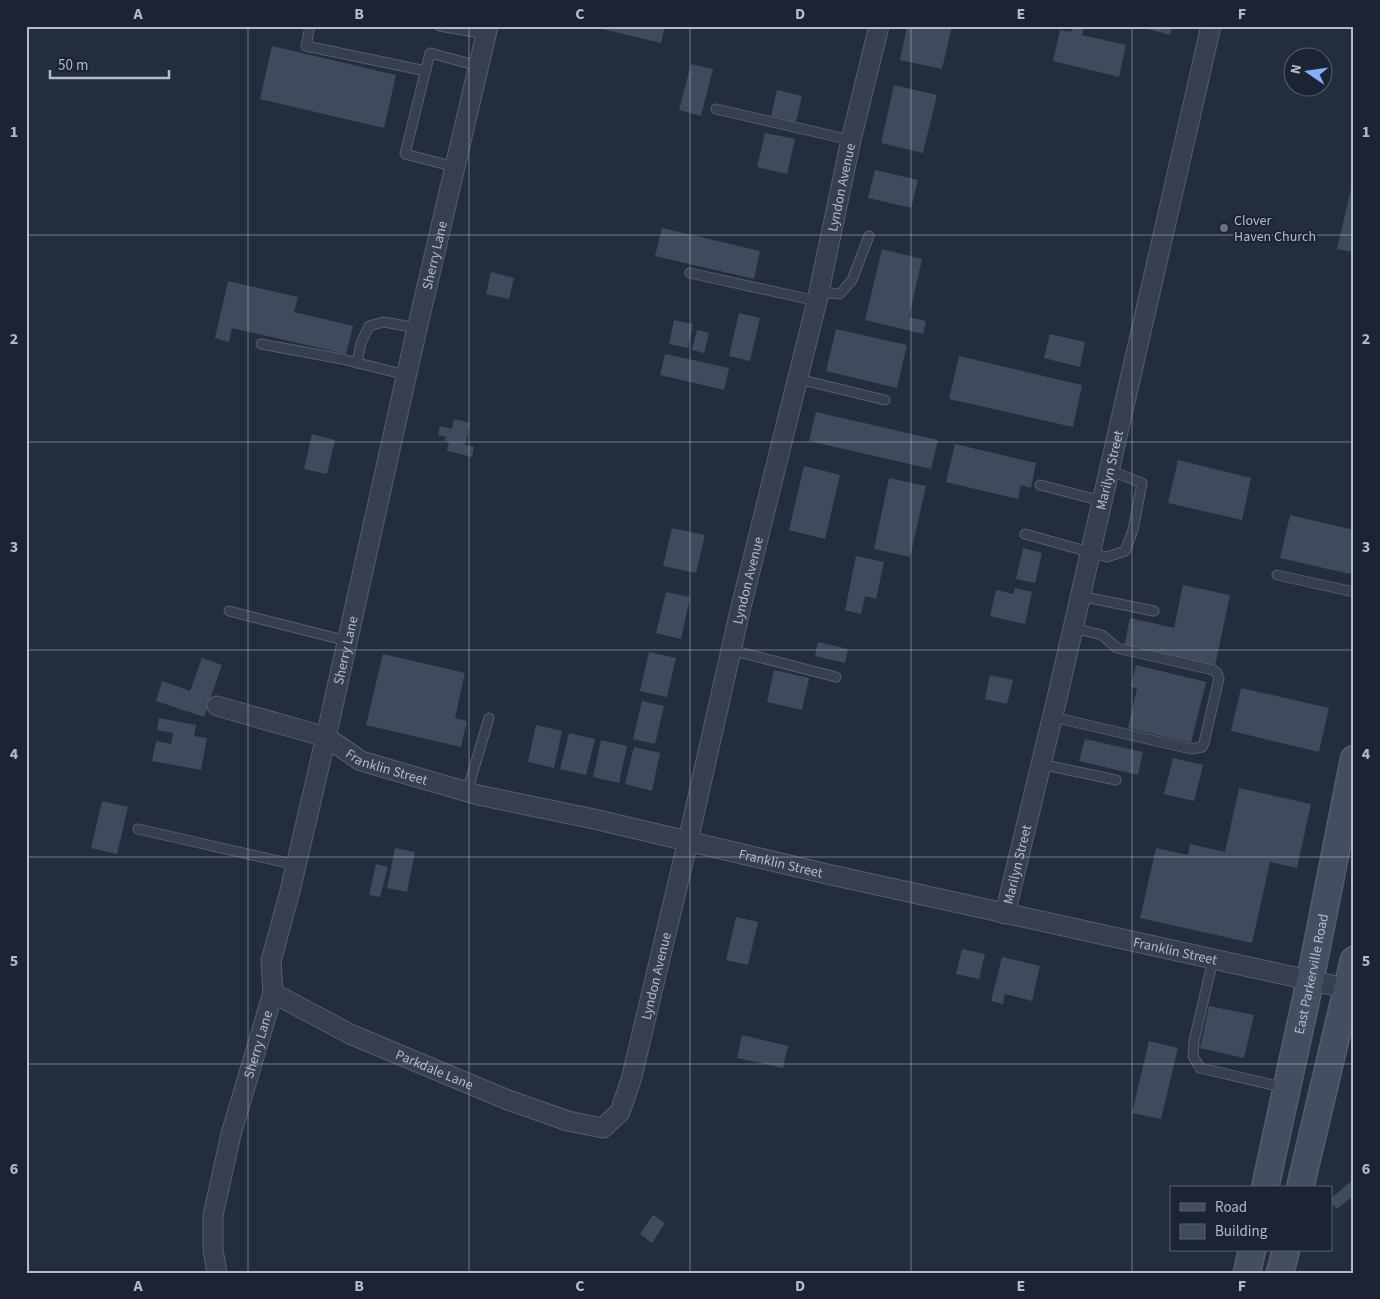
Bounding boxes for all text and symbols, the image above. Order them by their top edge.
text: A [132,3,143,25]
text: B [354,3,364,25]
text: C [575,3,585,25]
text: D [795,3,805,25]
text: E [1017,3,1025,25]
text: F [1238,3,1246,25]
scale bar [50,48,169,80]
north arrow [1282,48,1332,98]
text: 50 m [58,55,88,76]
text: N [1286,63,1307,76]
text: 1 [10,121,18,143]
text: 1 [1362,121,1370,143]
street label: Lyndon Avenue [823,142,861,233]
place label: Clover Haven Church [1234,211,1316,247]
street label: Sherry Lane [418,219,453,292]
marker: Clover Haven Church [1218,222,1230,234]
text: 2 [10,328,18,350]
text: 2 [1362,328,1370,350]
street label: Marilyn Street [1091,428,1129,512]
street label: Lyndon Avenue [728,535,769,626]
text: 3 [10,536,18,558]
text: 3 [1362,536,1370,558]
street label: Sherry Lane [329,614,364,687]
text: 4 [10,743,19,765]
text: 4 [1362,743,1371,765]
street label: Franklin Street [341,744,430,791]
street label: Marilyn Street [999,823,1037,907]
street label: Franklin Street [737,845,825,884]
street label: East Parkerville Road [1290,912,1334,1036]
street label: Lyndon Avenue [637,930,677,1022]
street label: Franklin Street [1131,933,1219,971]
text: 5 [10,950,18,972]
text: 5 [1362,950,1370,972]
street label: Sherry Lane [239,1008,278,1081]
street label: Parkdale Lane [392,1045,476,1095]
text: 6 [10,1158,18,1180]
text: 6 [1362,1158,1370,1180]
legend [1170,1186,1332,1252]
text: Road [1215,1197,1247,1218]
text: Building [1215,1221,1268,1242]
text: A [132,1275,143,1297]
text: B [354,1275,364,1297]
text: C [575,1275,585,1297]
text: D [795,1275,805,1297]
text: E [1017,1275,1025,1297]
text: F [1238,1275,1246,1297]

